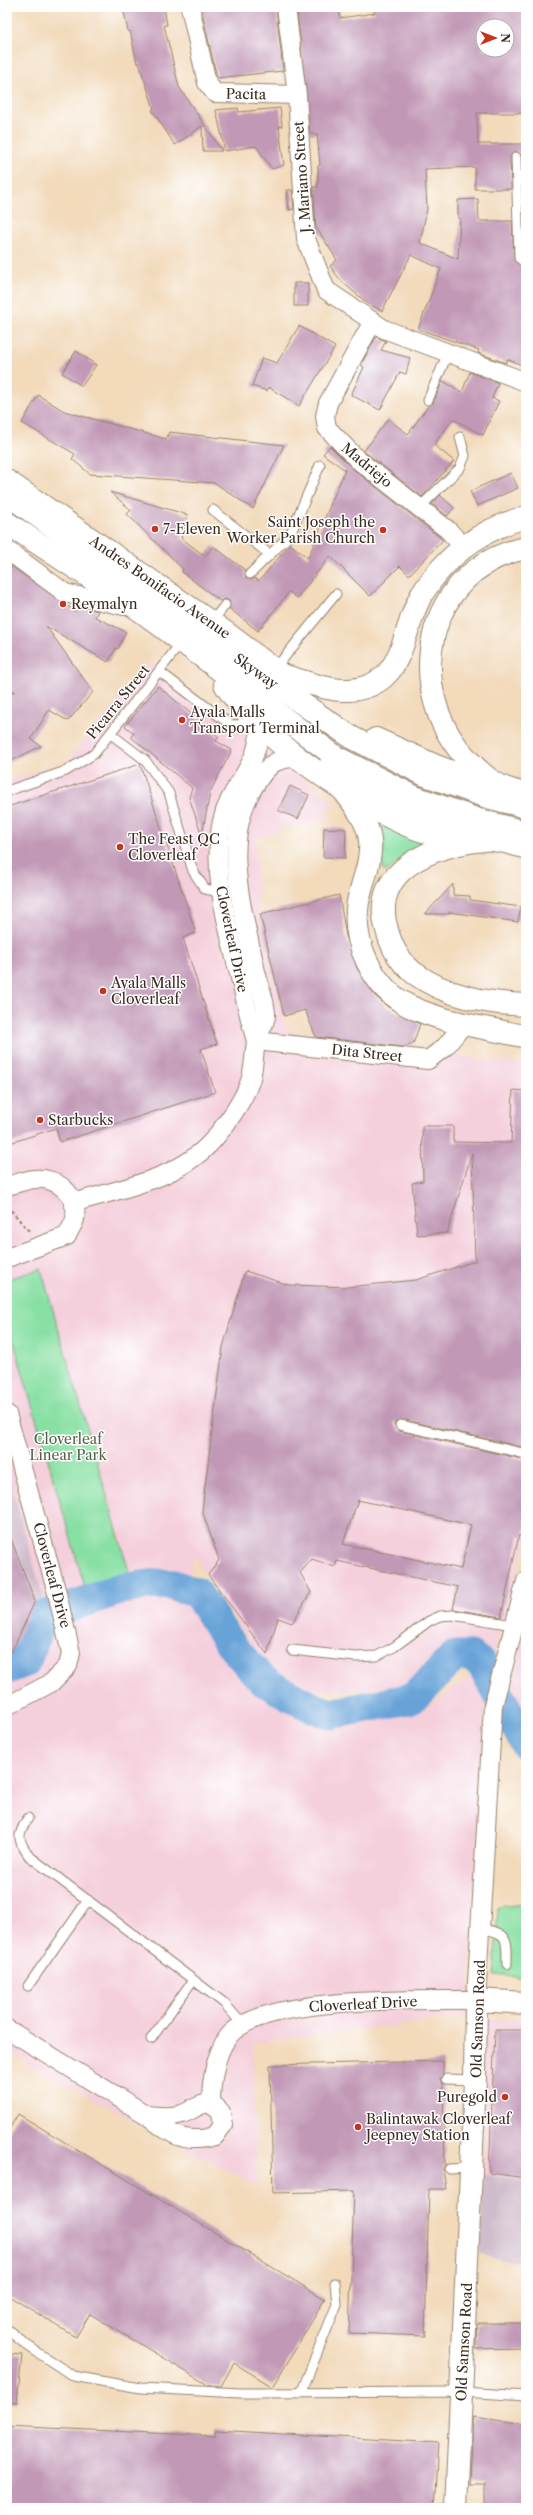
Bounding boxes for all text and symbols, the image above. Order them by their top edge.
north arrow [475,18,515,58]
text: N [498,33,512,43]
street label: Pacita [226,85,267,103]
street label: J. Mariano Street [289,120,315,235]
street label: Madriejo [338,439,396,491]
place label: Saint Joseph the Worker Parish Church [225,513,375,547]
place label: 7-Eleven [163,520,221,538]
marker: 7-Eleven [150,524,160,534]
marker: Saint Joseph the Worker Parish Church [378,525,388,535]
street label: Andres Bonifacio Avenue [85,531,234,643]
place label: Reymalyn [71,595,138,613]
marker: Reymalyn [58,599,68,609]
street label: Skyway [230,649,282,693]
street label: Picarra Street [82,661,154,743]
place label: Ayala Malls Transport Terminal [189,703,320,737]
marker: Ayala Malls Transport Terminal [177,715,187,725]
place label: The Feast QC Cloverleaf [128,830,220,864]
marker: The Feast QC Cloverleaf [115,842,125,852]
street label: Cloverleaf Drive [212,884,252,994]
place label: Ayala Malls Cloverleaf [110,974,186,1008]
marker: Ayala Malls Cloverleaf [98,986,108,996]
street label: Dita Street [331,1040,403,1066]
place label: Starbucks [48,1111,113,1129]
marker: Starbucks [35,1115,45,1125]
park label: Cloverleaf Linear Park [29,1430,107,1464]
street label: Cloverleaf Drive [29,1520,75,1630]
street label: Old Samson Road [467,1959,489,2079]
street label: Cloverleaf Drive [308,1992,418,2016]
place label: Puregold [437,2088,497,2106]
marker: Puregold [500,2092,510,2102]
place label: Balintawak Cloverleaf Jeepney Station [364,2110,513,2144]
marker: Balintawak Cloverleaf Jeepney Station [353,2122,363,2132]
street label: Old Samson Road [452,2282,476,2402]

